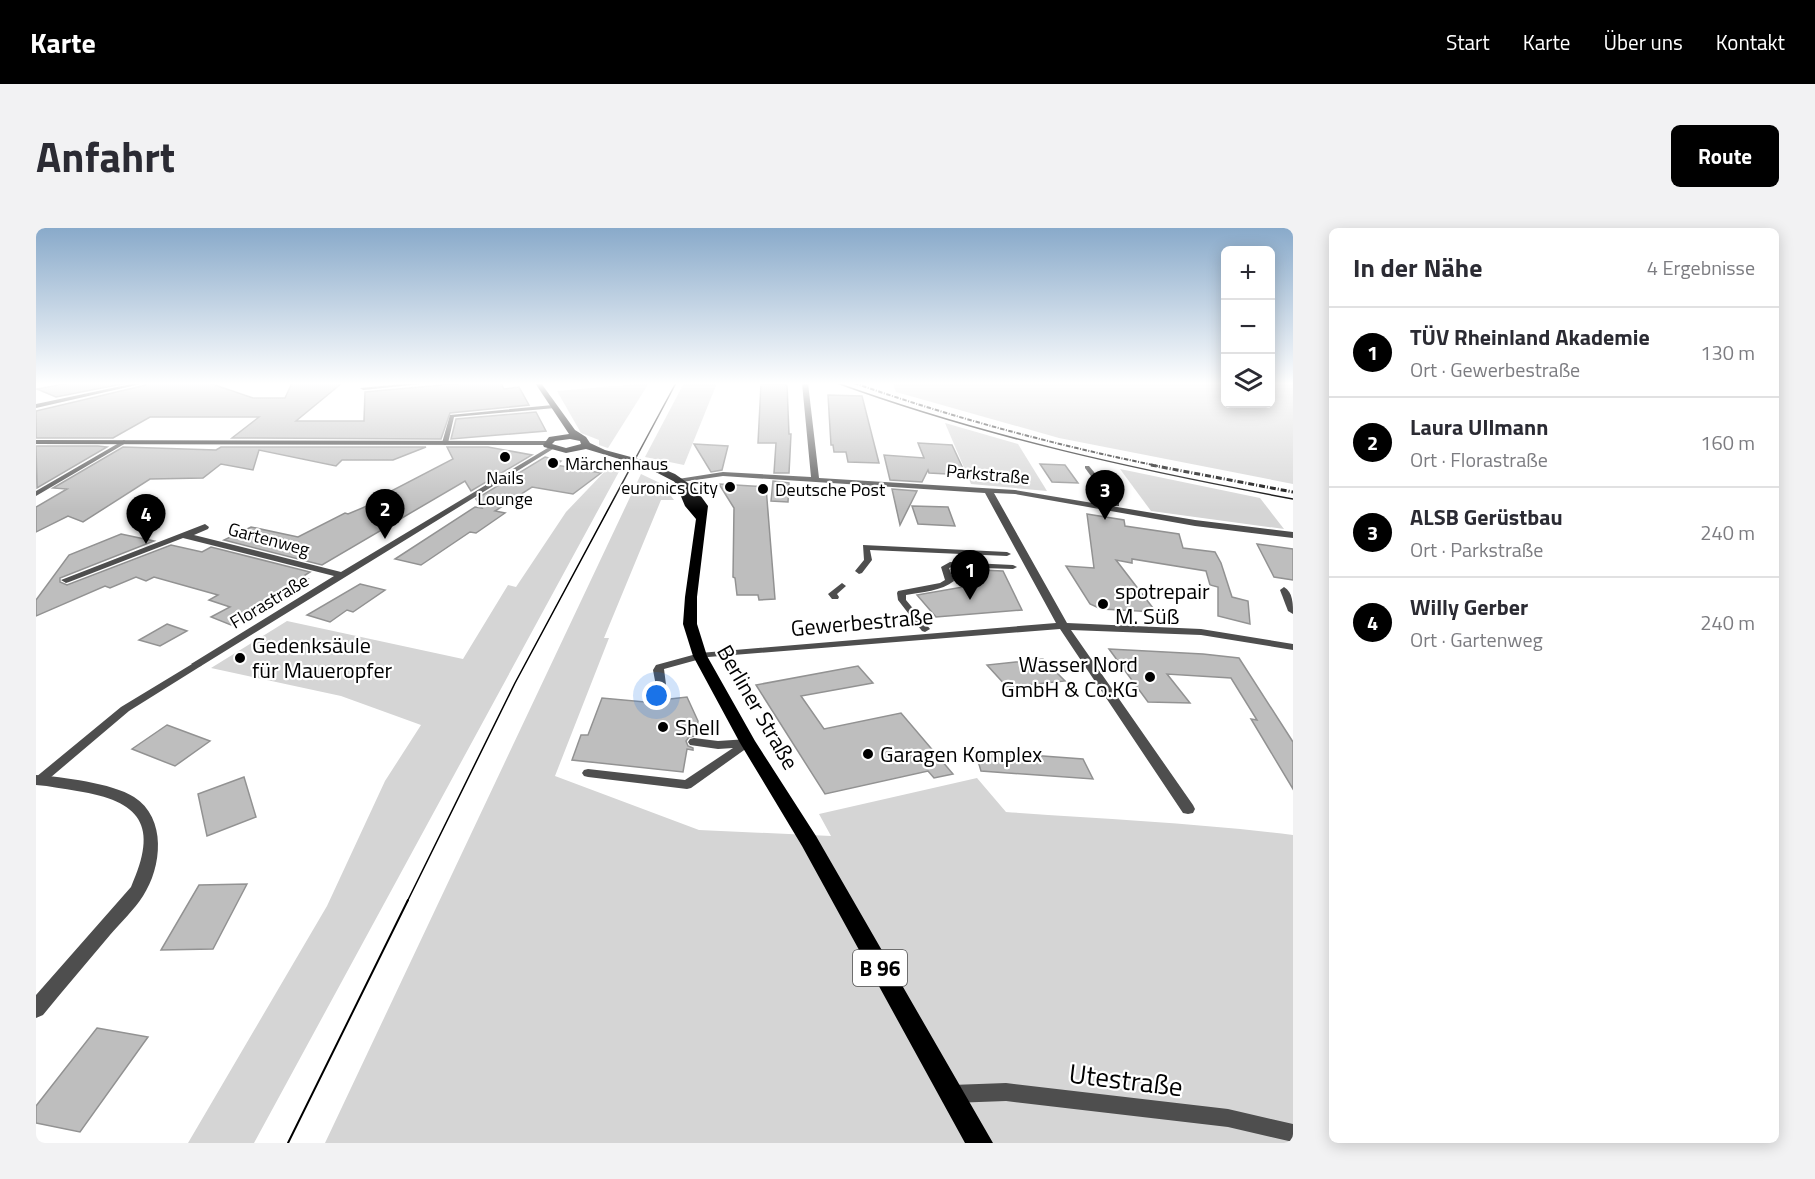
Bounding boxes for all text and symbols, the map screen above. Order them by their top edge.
text: Karte [30,21,96,64]
text: Start [1446,26,1490,58]
text: Karte [1523,26,1570,58]
text: Über uns [1603,26,1683,58]
text: Kontakt [1716,26,1785,58]
text: Anfahrt [36,124,175,188]
button: Route [1671,125,1779,187]
map controls [1221,246,1275,408]
button: + [1221,246,1275,300]
text: In der Nähe [1353,248,1482,287]
text: 4 Ergebnisse [1647,252,1755,283]
button: − [1221,300,1275,354]
text: TÜV Rheinland Akademie [1410,320,1650,354]
text: 1 [1367,337,1378,368]
text: 130 m [1700,337,1755,368]
button: layers [1221,354,1275,408]
text: Ort · Gewerbestraße [1410,354,1580,385]
text: Laura Ullmann [1410,410,1548,444]
text: 2 [1367,427,1378,458]
text: 160 m [1700,427,1755,458]
text: Ort · Florastraße [1410,444,1548,475]
marker: Nails Lounge [498,450,512,464]
place label: Märchenhaus [565,450,668,477]
marker: Märchenhaus [546,456,560,470]
street label: Parkstraße [945,457,1031,491]
place label: Nails Lounge [477,464,533,512]
pin: 3 [1086,470,1124,520]
place label: euronics City [621,474,718,501]
place label: Deutsche Post [775,476,886,503]
marker: euronics City [723,480,737,494]
marker: Deutsche Post [756,482,770,496]
pin: 2 [366,490,404,539]
pin: 4 [126,494,166,544]
text: ALSB Gerüstbau [1410,500,1563,534]
street label: Gartenweg [225,515,313,563]
text: 3 [1367,517,1378,548]
text: 240 m [1700,517,1755,548]
text: Ort · Parkstraße [1410,534,1543,565]
pin: 1 [950,550,990,600]
street label: Florastraße [224,567,314,635]
place label: spotrepair M. Süß [1115,574,1210,633]
text: Willy Gerber [1410,590,1528,624]
marker: spotrepair M. Süß [1096,597,1110,611]
street label: Gewerbestraße [789,599,935,645]
text: 4 [1367,607,1378,638]
text: 240 m [1700,607,1755,638]
text: Ort · Gartenweg [1410,624,1543,655]
place label: Gedenksäule für Maueropfer [252,628,393,687]
street label: Berliner Straße [708,638,808,776]
place label: Wasser Nord GmbH & Co.KG [1001,647,1138,706]
marker: Gedenksäule für Maueropfer [233,651,247,665]
marker: Wasser Nord GmbH & Co.KG [1143,670,1157,684]
your location [642,681,671,710]
place label: Shell [675,710,720,744]
marker: Shell [656,720,670,734]
place label: Garagen Komplex [880,737,1042,771]
marker: Garagen Komplex [861,747,875,761]
road number: B 96 [853,950,907,986]
street label: Utestraße [1067,1052,1185,1106]

